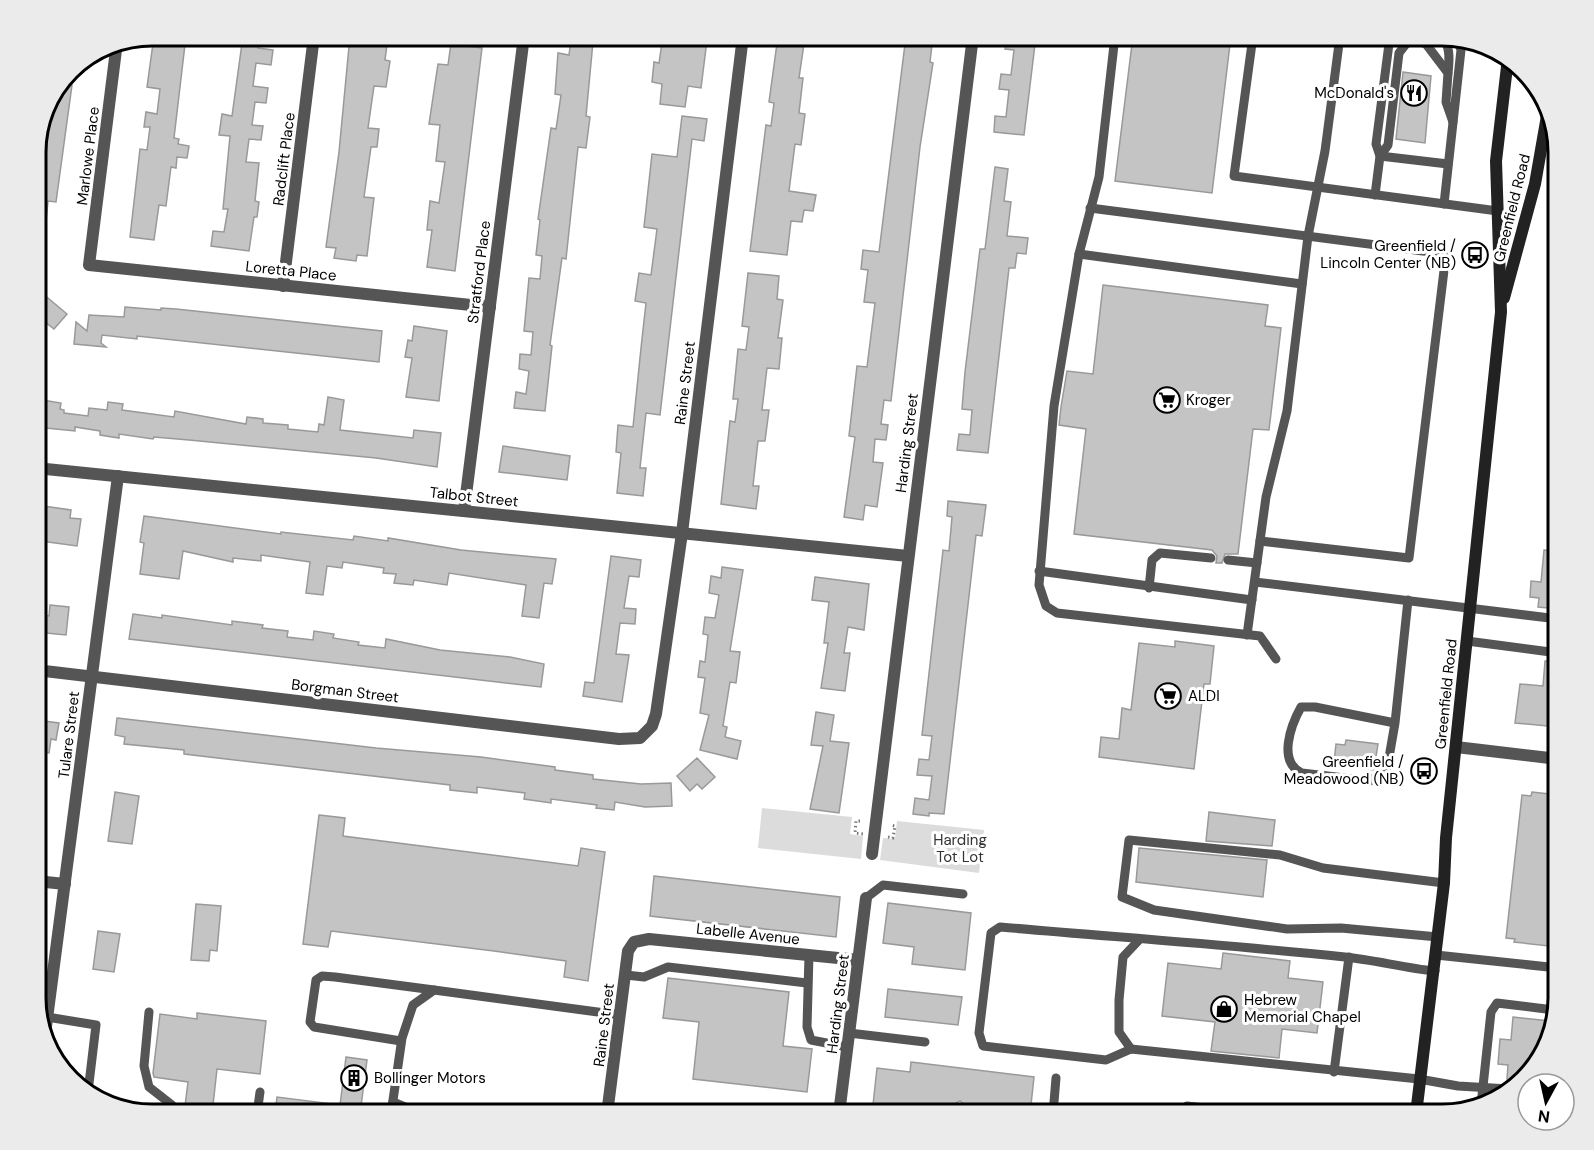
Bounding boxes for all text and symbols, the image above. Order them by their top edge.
restaurant icon: McDonald's [1399,78,1429,108]
place label: McDonald's [1314,83,1394,103]
street label: Marlowe Place [72,106,104,206]
street label: Radclift Place [268,111,300,207]
street label: Greenfield Road [1489,152,1535,264]
street label: Stratford Place [463,219,495,325]
place label: Greenfield / Lincoln Center (NB) [1320,236,1456,273]
bus stop icon: Greenfield / Lincoln Center (NB) [1460,240,1490,270]
street label: Loretta Place [245,256,337,286]
street label: Raine Street [670,340,700,426]
supermarket icon: Kroger [1152,385,1182,415]
place label: Kroger [1186,390,1231,410]
street label: Harding Street [891,392,923,494]
street label: Talbot Street [429,482,520,512]
street label: Greenfield Road [1430,638,1462,750]
street label: Borgman Street [290,674,400,708]
supermarket icon: ALDI [1153,681,1183,711]
place label: ALDI [1188,686,1220,706]
street label: Tulare Street [54,690,84,780]
place label: Greenfield / Meadowood (NB) [1284,752,1404,789]
bus stop icon: Greenfield / Meadowood (NB) [1409,756,1439,786]
park label: Harding Tot Lot [933,830,987,867]
street label: Labelle Avenue [695,919,801,949]
street label: Harding Street [822,953,854,1055]
street label: Raine Street [589,982,619,1068]
place label: Hebrew Memorial Chapel [1244,990,1361,1027]
shop icon: Hebrew Memorial Chapel [1209,994,1239,1024]
building icon: Bollinger Motors [339,1063,369,1093]
place label: Bollinger Motors [374,1068,486,1088]
north arrow [1516,1072,1576,1132]
text: N [1537,1105,1551,1128]

